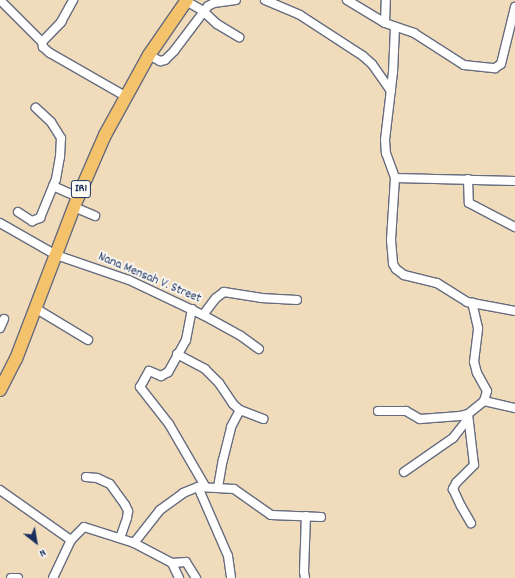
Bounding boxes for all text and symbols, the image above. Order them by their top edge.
road number: IR1 [70,179,92,199]
street label: Nana Mensah V. Street [95,250,203,308]
north arrow [16,522,56,562]
text: N [36,544,49,561]

